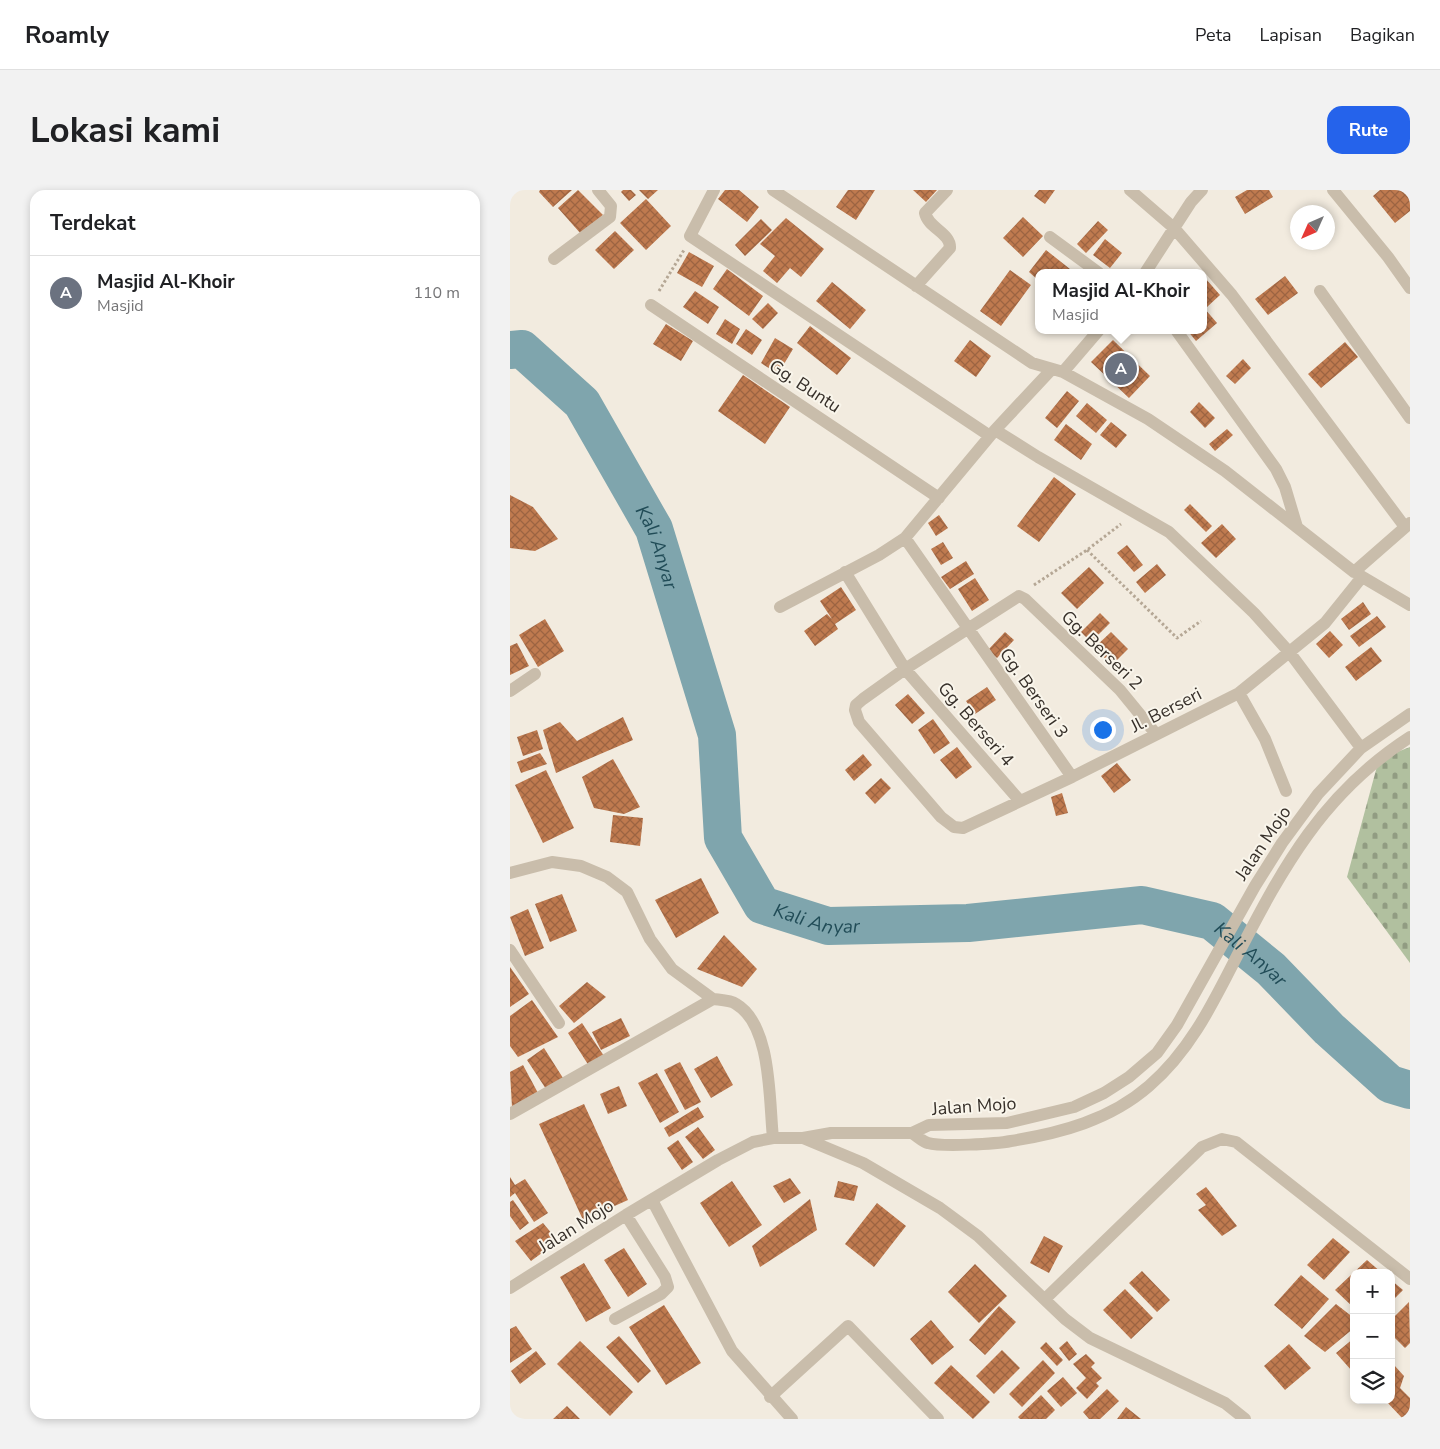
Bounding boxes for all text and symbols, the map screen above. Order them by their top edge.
text: Roamly [25,19,109,51]
text: Peta [1195,23,1231,47]
text: Lapisan [1259,23,1322,47]
text: Bagikan [1350,23,1415,47]
button: Rute [1327,106,1410,154]
text: Lokasi kami [30,107,220,154]
north arrow [1290,205,1335,250]
text: Terdekat [50,209,136,237]
text: Masjid Al-Khoir [97,269,235,295]
popup [1035,269,1207,334]
text: Masjid Al-Khoir [1052,278,1190,304]
text: A [60,282,72,304]
text: 110 m [413,282,460,304]
text: Masjid [97,295,144,317]
text: Masjid [1052,304,1099,326]
pin: A [1105,350,1137,388]
street label: Gg. Buntu [764,354,846,418]
water label: Kali Anyar [629,501,684,594]
street label: Gg. Berseri 2 [1056,605,1148,695]
street label: Gg. Berseri 3 [994,643,1074,743]
street label: Gg. Berseri 4 [933,677,1020,772]
street label: Jl. Berseri [1125,682,1206,739]
your location [1090,717,1116,743]
street label: Jalan Mojo [1229,801,1297,886]
water label: Kali Anyar [770,898,861,941]
water label: Kali Anyar [1209,916,1294,993]
street label: Jalan Mojo [930,1091,1017,1121]
street label: Jalan Mojo [533,1193,618,1259]
map controls [1350,1269,1395,1404]
button: + [1350,1269,1395,1314]
button: − [1350,1314,1395,1359]
button: layers [1350,1359,1395,1404]

